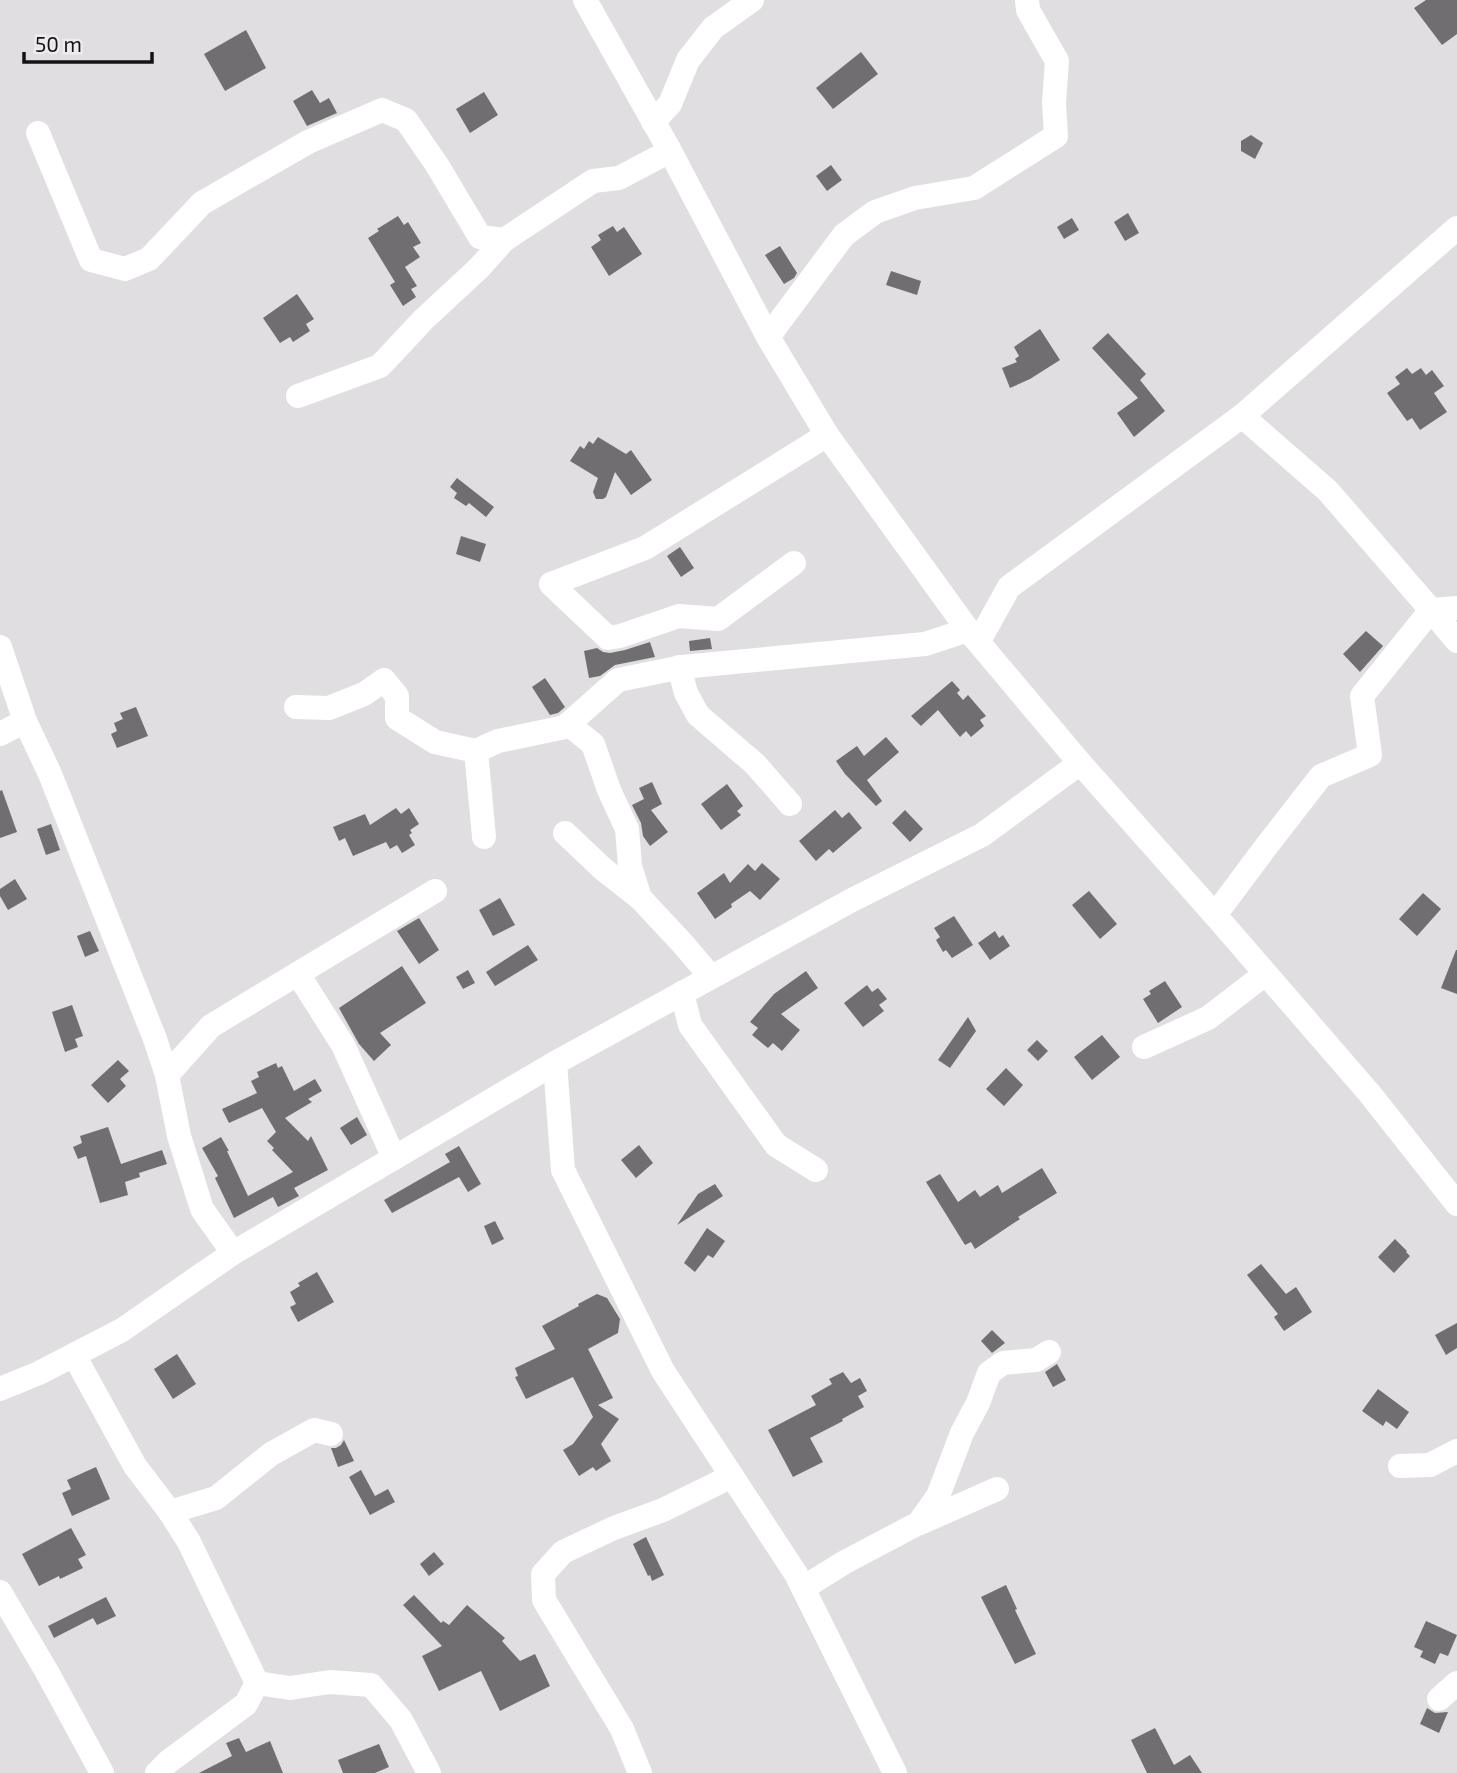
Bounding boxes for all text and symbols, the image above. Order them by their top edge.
scale bar [24,21,152,65]
text: 50 m [35,31,82,56]

